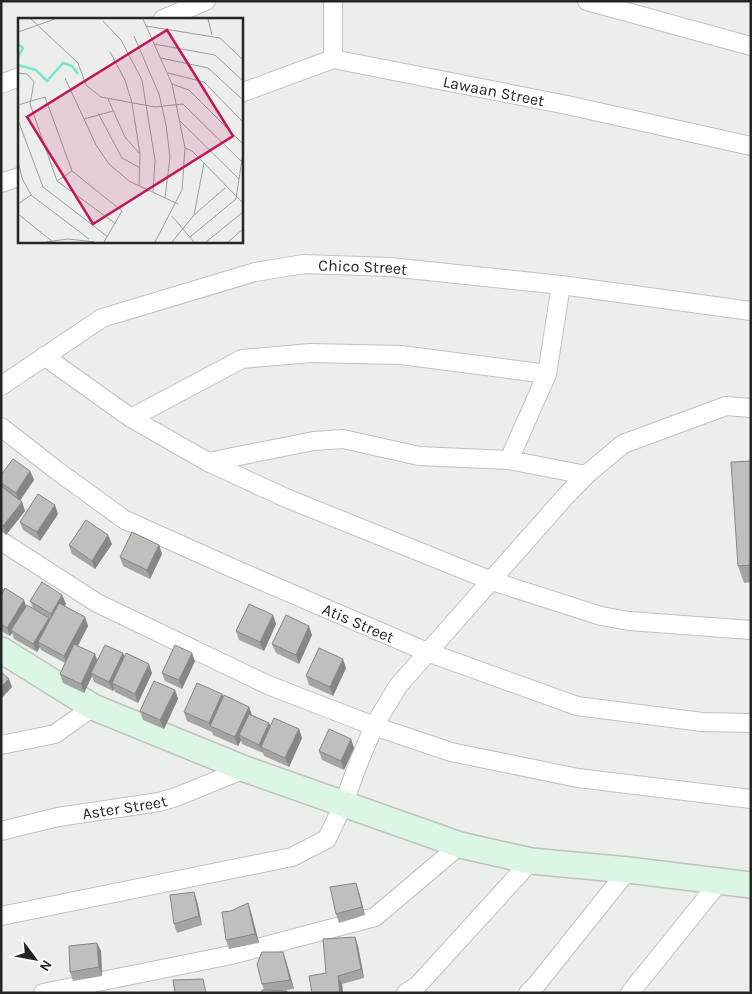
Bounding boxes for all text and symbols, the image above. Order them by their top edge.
inset map [18,18,242,242]
street label: Lawaan Street [441,72,546,110]
street label: Chico Street [318,256,408,279]
street label: Atis Street [320,599,397,647]
street label: Aster Street [81,791,169,823]
north arrow [10,934,60,984]
text: N [36,957,55,974]

